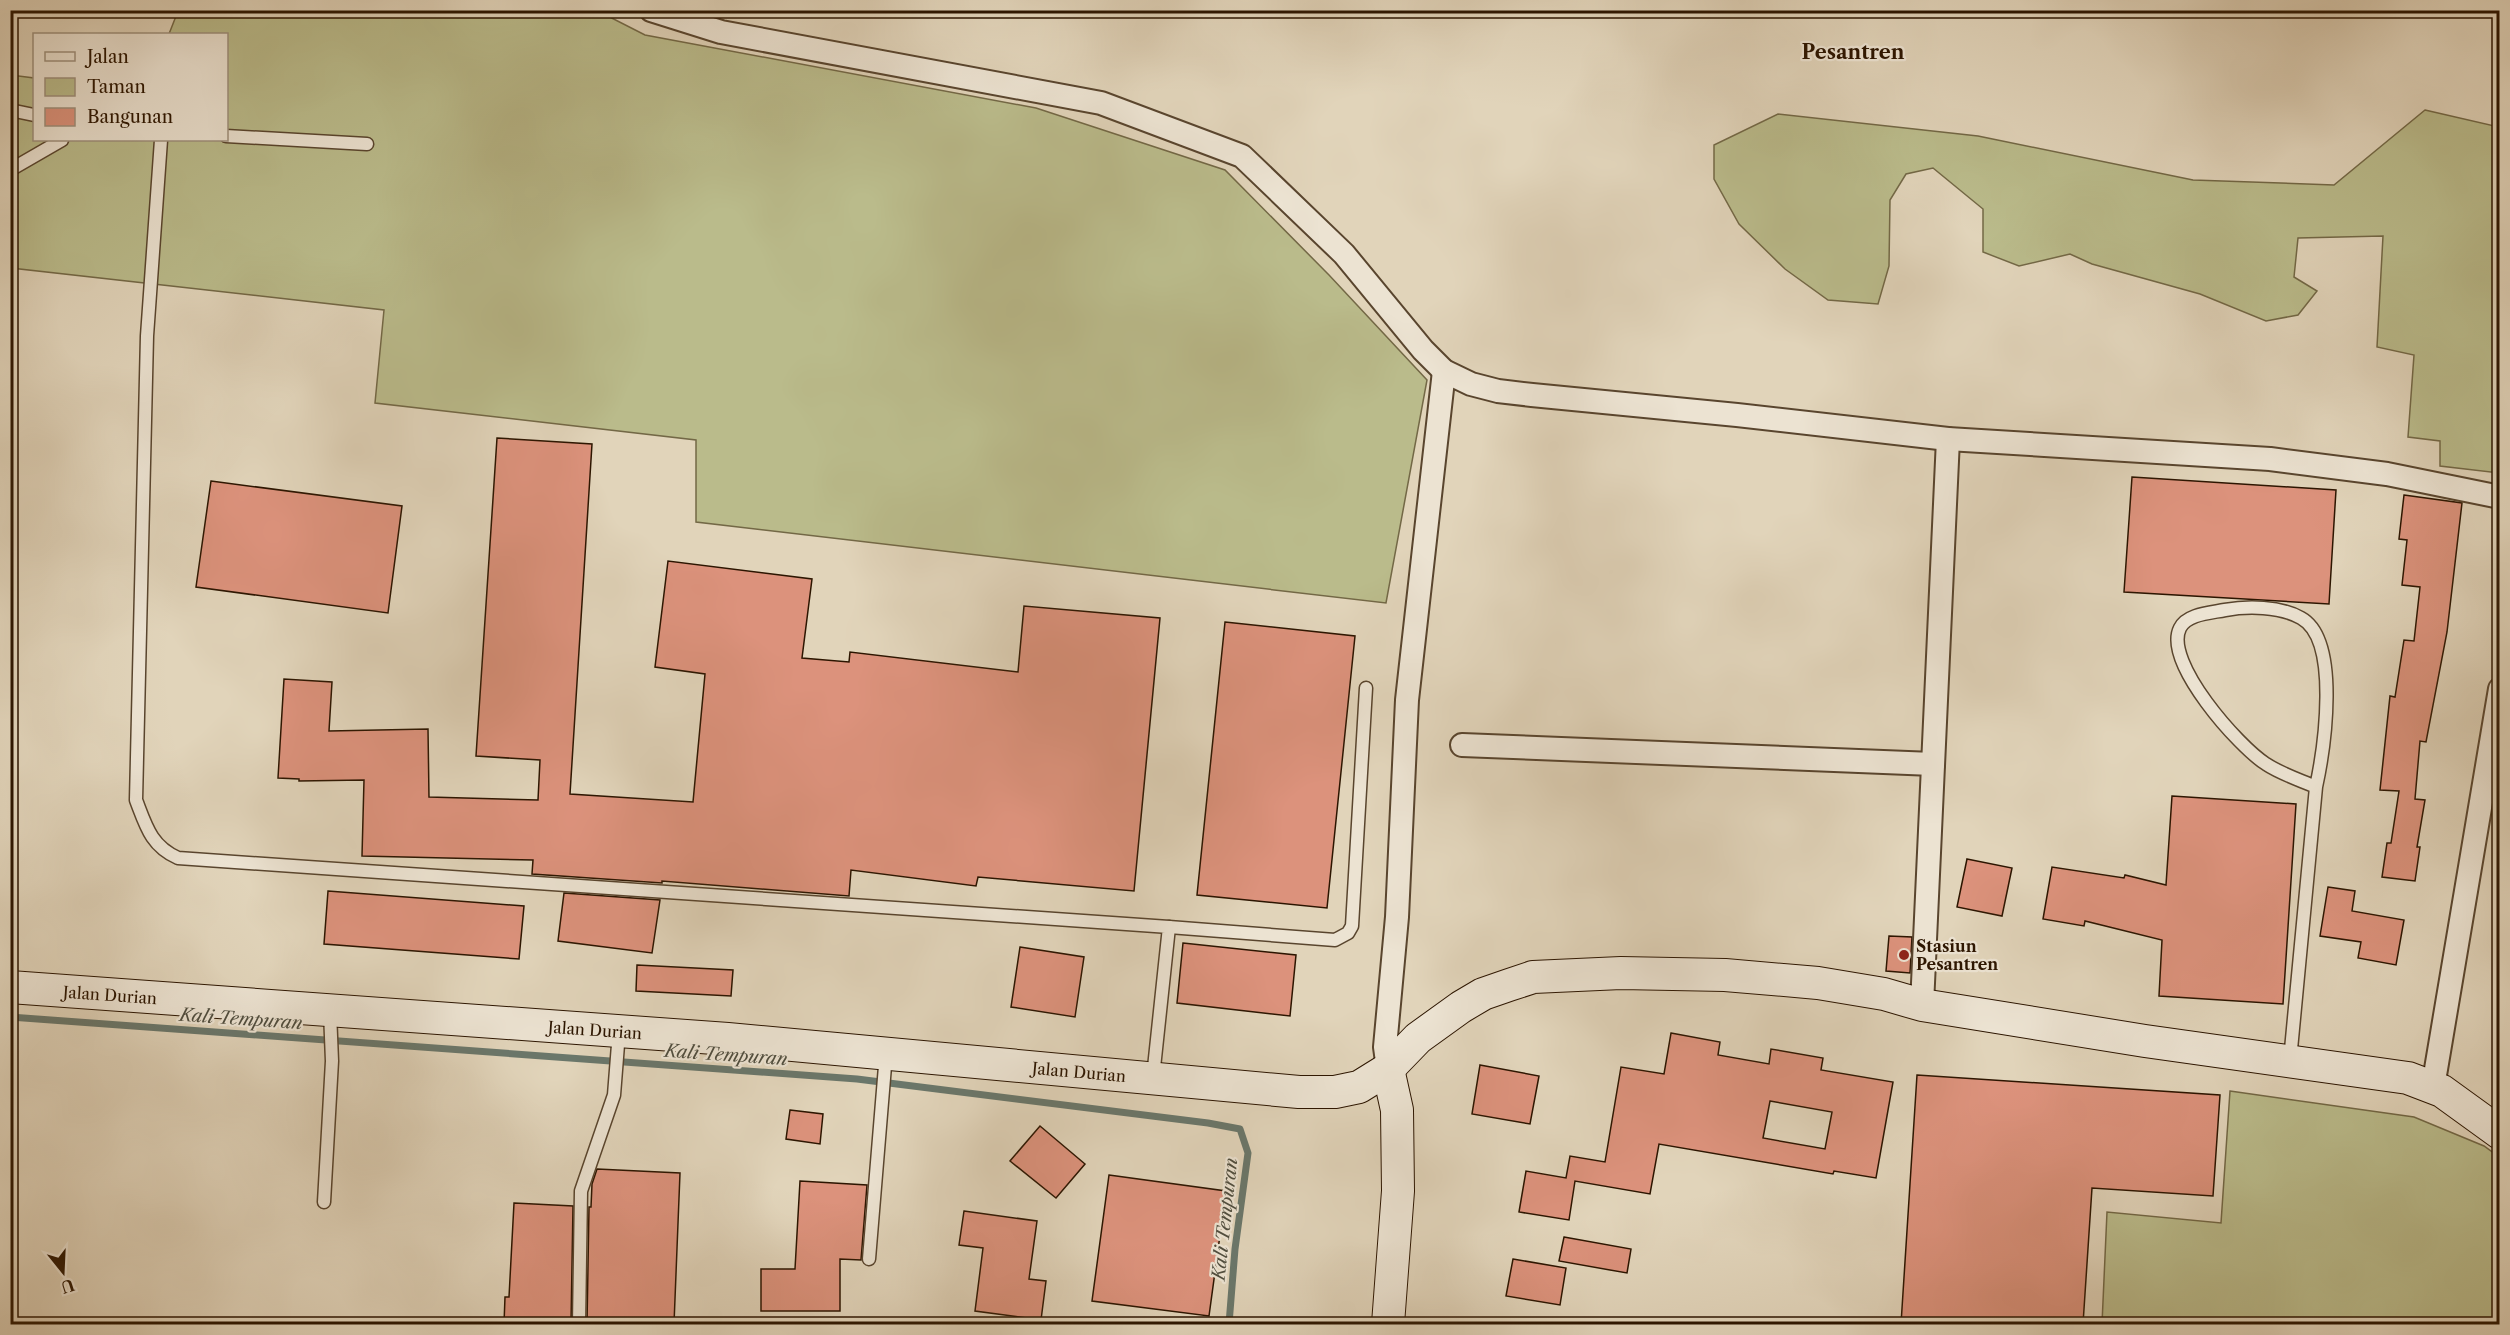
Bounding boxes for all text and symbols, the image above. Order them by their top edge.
legend [33,33,228,141]
district label: Pesantren [1802,40,1905,64]
text: Jalan [84,46,129,68]
text: Taman [87,76,146,98]
text: Bangunan [87,106,173,128]
place label: Stasiun Pesantren [1916,936,1998,974]
marker: Stasiun Pesantren [1897,948,1911,962]
street label: Jalan Durian [59,982,158,1008]
water label: Kali Tempuran [177,1004,303,1034]
street label: Jalan Durian [544,1017,643,1043]
water label: Kali Tempuran [662,1040,788,1070]
street label: Jalan Durian [1028,1058,1127,1086]
water label: Kali Tempuran [1207,1157,1242,1283]
north arrow [33,1242,93,1302]
text: U [58,1275,77,1298]

